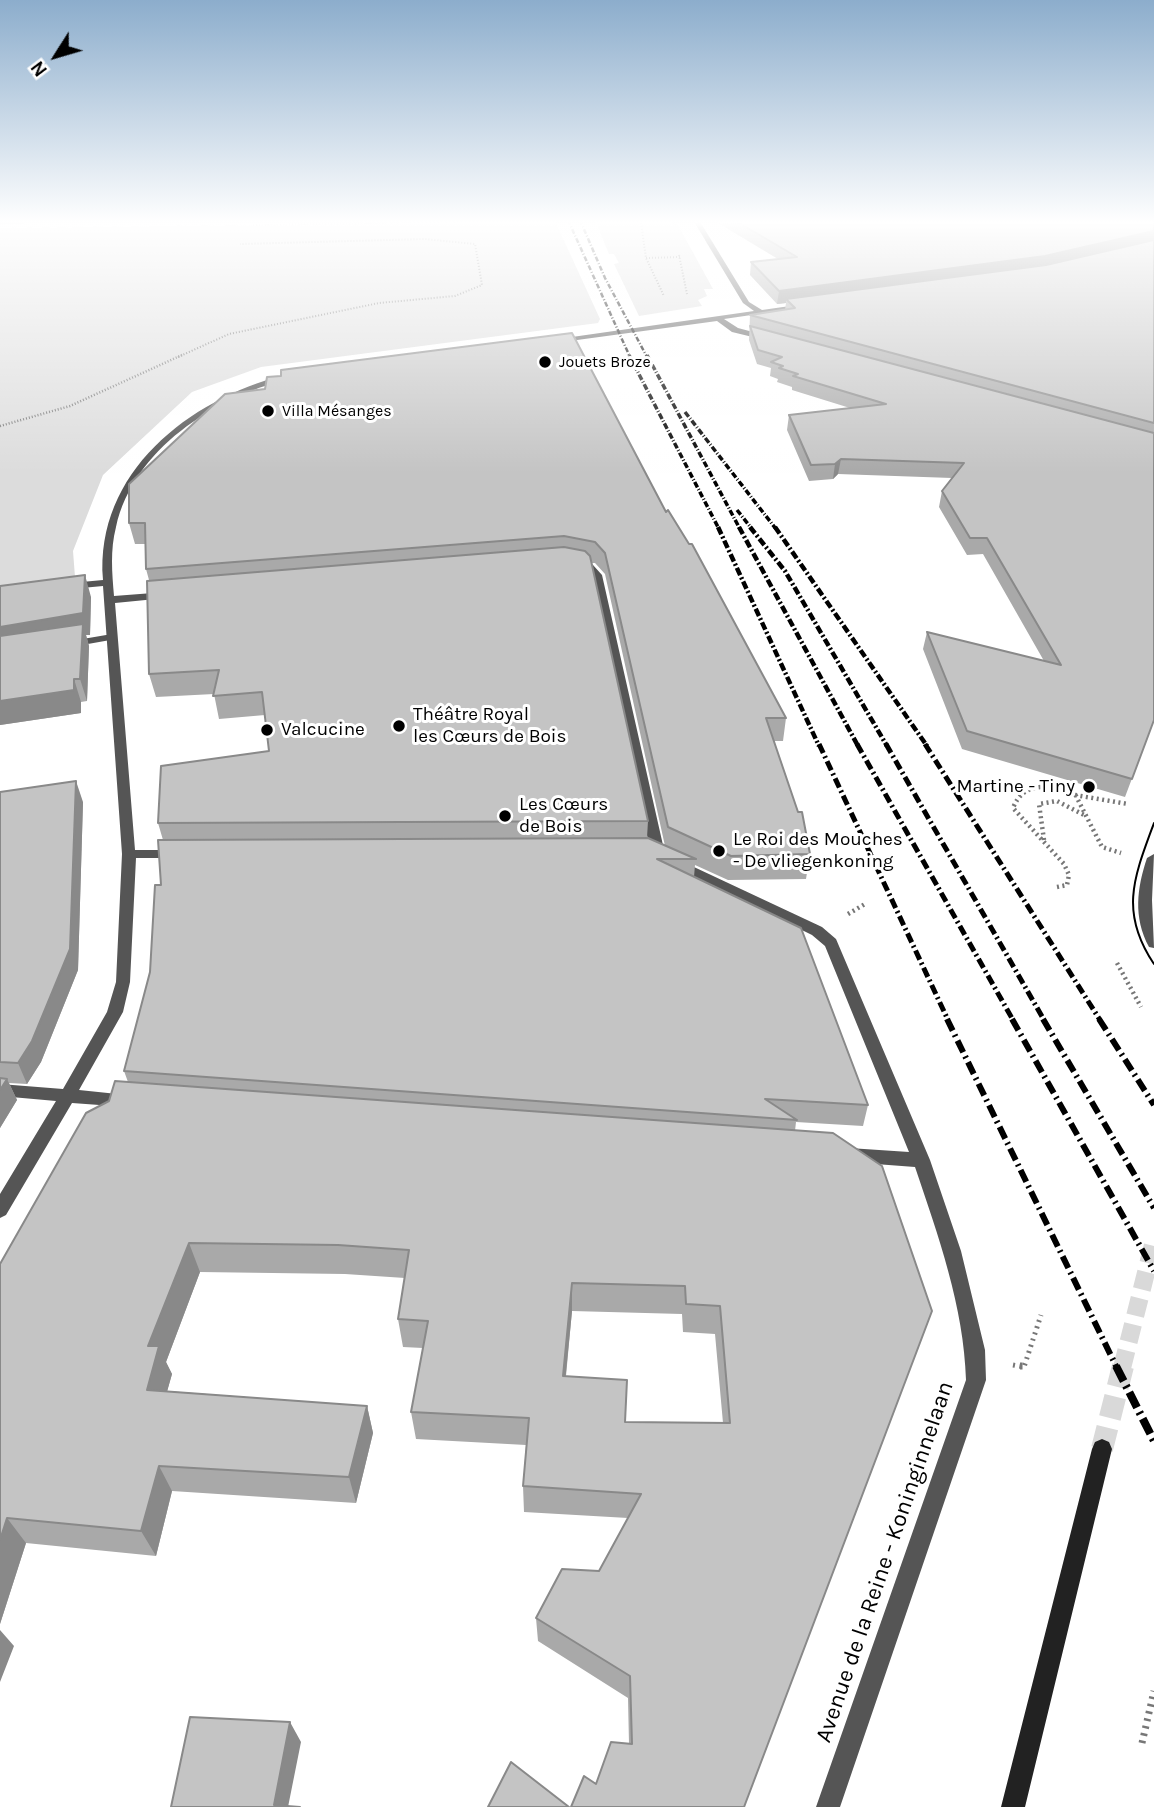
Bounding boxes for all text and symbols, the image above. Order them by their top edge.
north arrow [21,21,91,91]
text: N [26,57,52,81]
place label: Jouets Broze [559,352,651,372]
marker: Jouets Broze [537,354,553,370]
place label: Villa Mésanges [282,401,392,421]
marker: Villa Mésanges [260,403,276,419]
place label: Théâtre Royal les Cœurs de Bois [413,704,566,748]
marker: Théâtre Royal les Cœurs de Bois [391,718,407,734]
place label: Valcucine [281,719,365,741]
marker: Valcucine [259,722,275,738]
place label: Martine - Tiny [956,776,1075,798]
marker: Martine - Tiny [1081,779,1097,795]
place label: Les Cœurs de Bois [519,794,608,838]
marker: Les Cœurs de Bois [497,808,513,824]
place label: Le Roi des Mouches - De vliegenkoning [733,829,903,873]
marker: Le Roi des Mouches - De vliegenkoning [711,843,727,859]
street label: Avenue de la Reine - Koninginnelaan [810,1378,960,1746]

